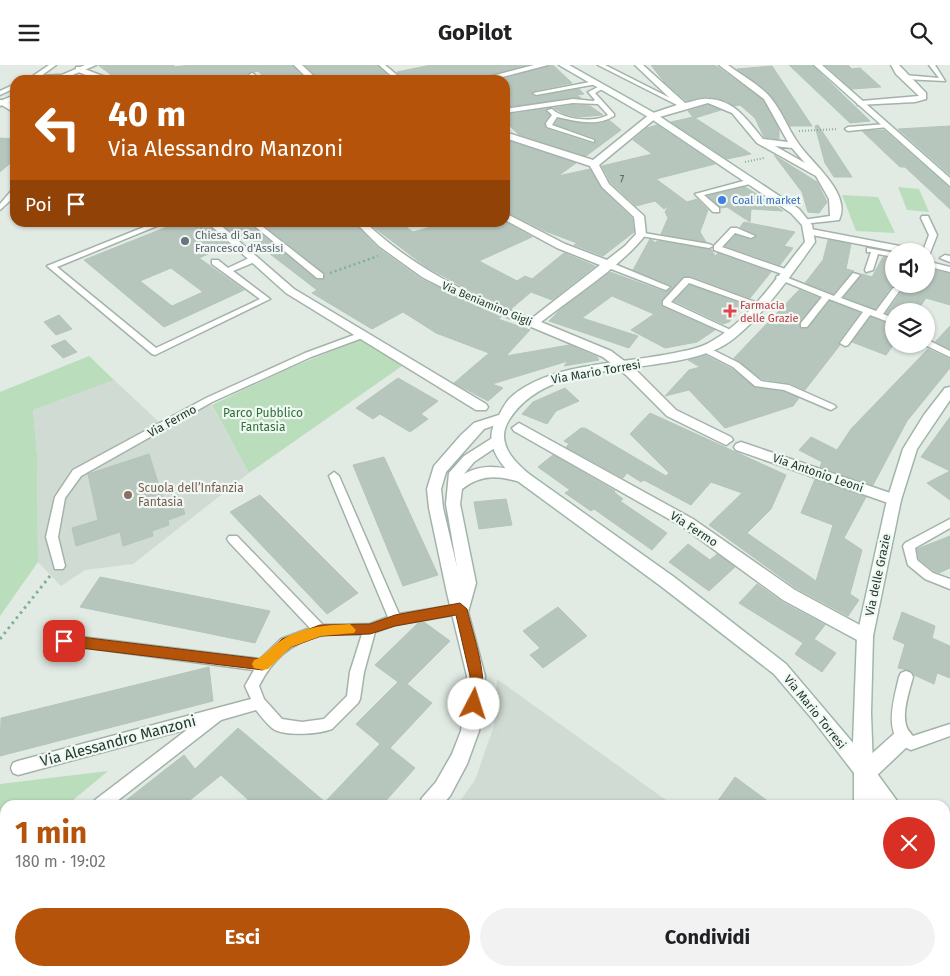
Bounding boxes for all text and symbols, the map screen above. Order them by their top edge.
icon: menu [15,19,43,47]
text: GoPilot [438,19,512,46]
icon: search [907,19,935,47]
text: 40 m [108,93,186,135]
icon: left [25,95,90,160]
text: Via Alessandro Manzoni [108,135,343,162]
house number: 7 [620,174,625,186]
icon: arrive [62,190,90,218]
text: Poi [25,193,52,216]
marker: Coal il market [716,194,728,206]
place label: Coal il market [732,194,801,207]
place label: Chiesa di San Francesco d'Assisi [195,229,283,255]
marker: Chiesa di San Francesco d'Assisi [179,235,191,247]
map controls [885,243,935,353]
button: sound [885,243,935,293]
street label: Via Beniamino Gigli [440,279,534,329]
place label: Farmacia delle Grazie [740,299,799,325]
button: layers [885,303,935,353]
marker: Farmacia delle Grazie [724,305,736,317]
street label: Via Mario Torresi [550,357,642,387]
street label: Via Fermo [145,402,199,440]
park label: Parco Pubblico Fantasia [223,406,303,434]
street label: Via Antonio Leoni [771,451,865,495]
place label: Scuola dell’Infanzia Fantasia [138,481,244,509]
marker: Scuola dell’Infanzia Fantasia [122,489,134,501]
street label: Via Fermo [668,509,720,549]
street label: Via delle Grazie [862,533,894,617]
pin [43,620,85,662]
icon: arrive [50,627,78,655]
street label: Via Mario Torresi [781,672,849,752]
position arrow [447,677,499,729]
street label: Via Alessandro Manzoni [38,712,198,770]
text: 1 min [15,815,87,851]
button: close [883,817,935,869]
text: 180 m · 19:02 [15,852,106,871]
button: Esci [15,908,470,966]
button: Condividi [480,908,935,966]

